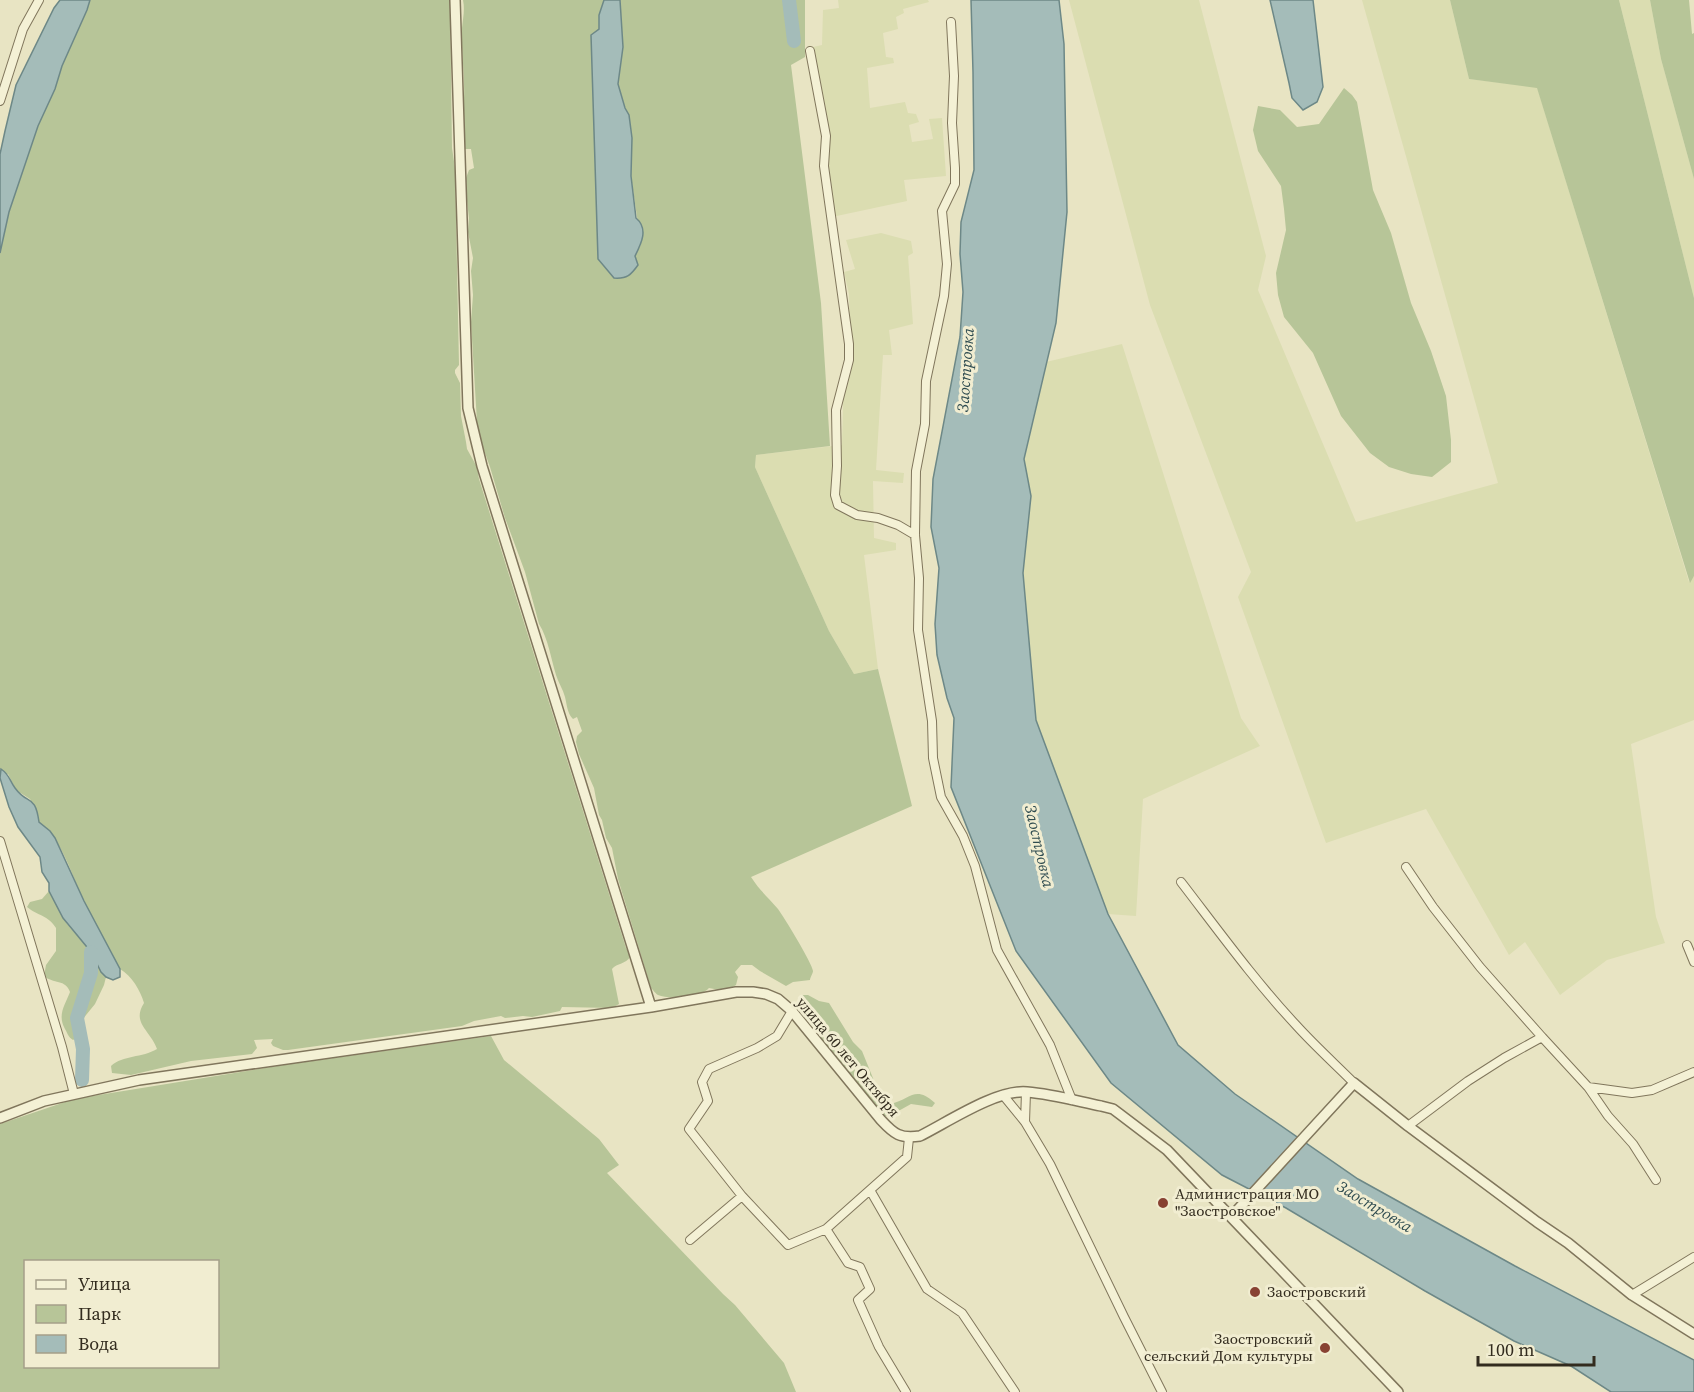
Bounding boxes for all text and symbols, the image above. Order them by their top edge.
water label: Заостровка [951,327,979,413]
water label: Заостровка [1020,803,1060,890]
street label: улица 60 лет Октября [792,992,905,1121]
water label: Заостровка [1333,1175,1417,1237]
place label: Администрация МО "Заостровское" [1175,1183,1319,1221]
marker: Администрация МО "Заостровское" [1156,1196,1170,1210]
legend [24,1260,219,1368]
text: Улица [78,1271,131,1296]
place label: Заостровский [1267,1281,1366,1302]
marker: Заостровский [1248,1285,1262,1299]
text: Парк [78,1301,121,1326]
place label: Заостровский сельский Дом культуры [1144,1328,1313,1366]
scale bar [1478,1329,1594,1367]
text: Вода [78,1331,119,1356]
text: 100 m [1487,1337,1534,1362]
marker: Заостровский сельский Дом культуры [1318,1341,1332,1355]

